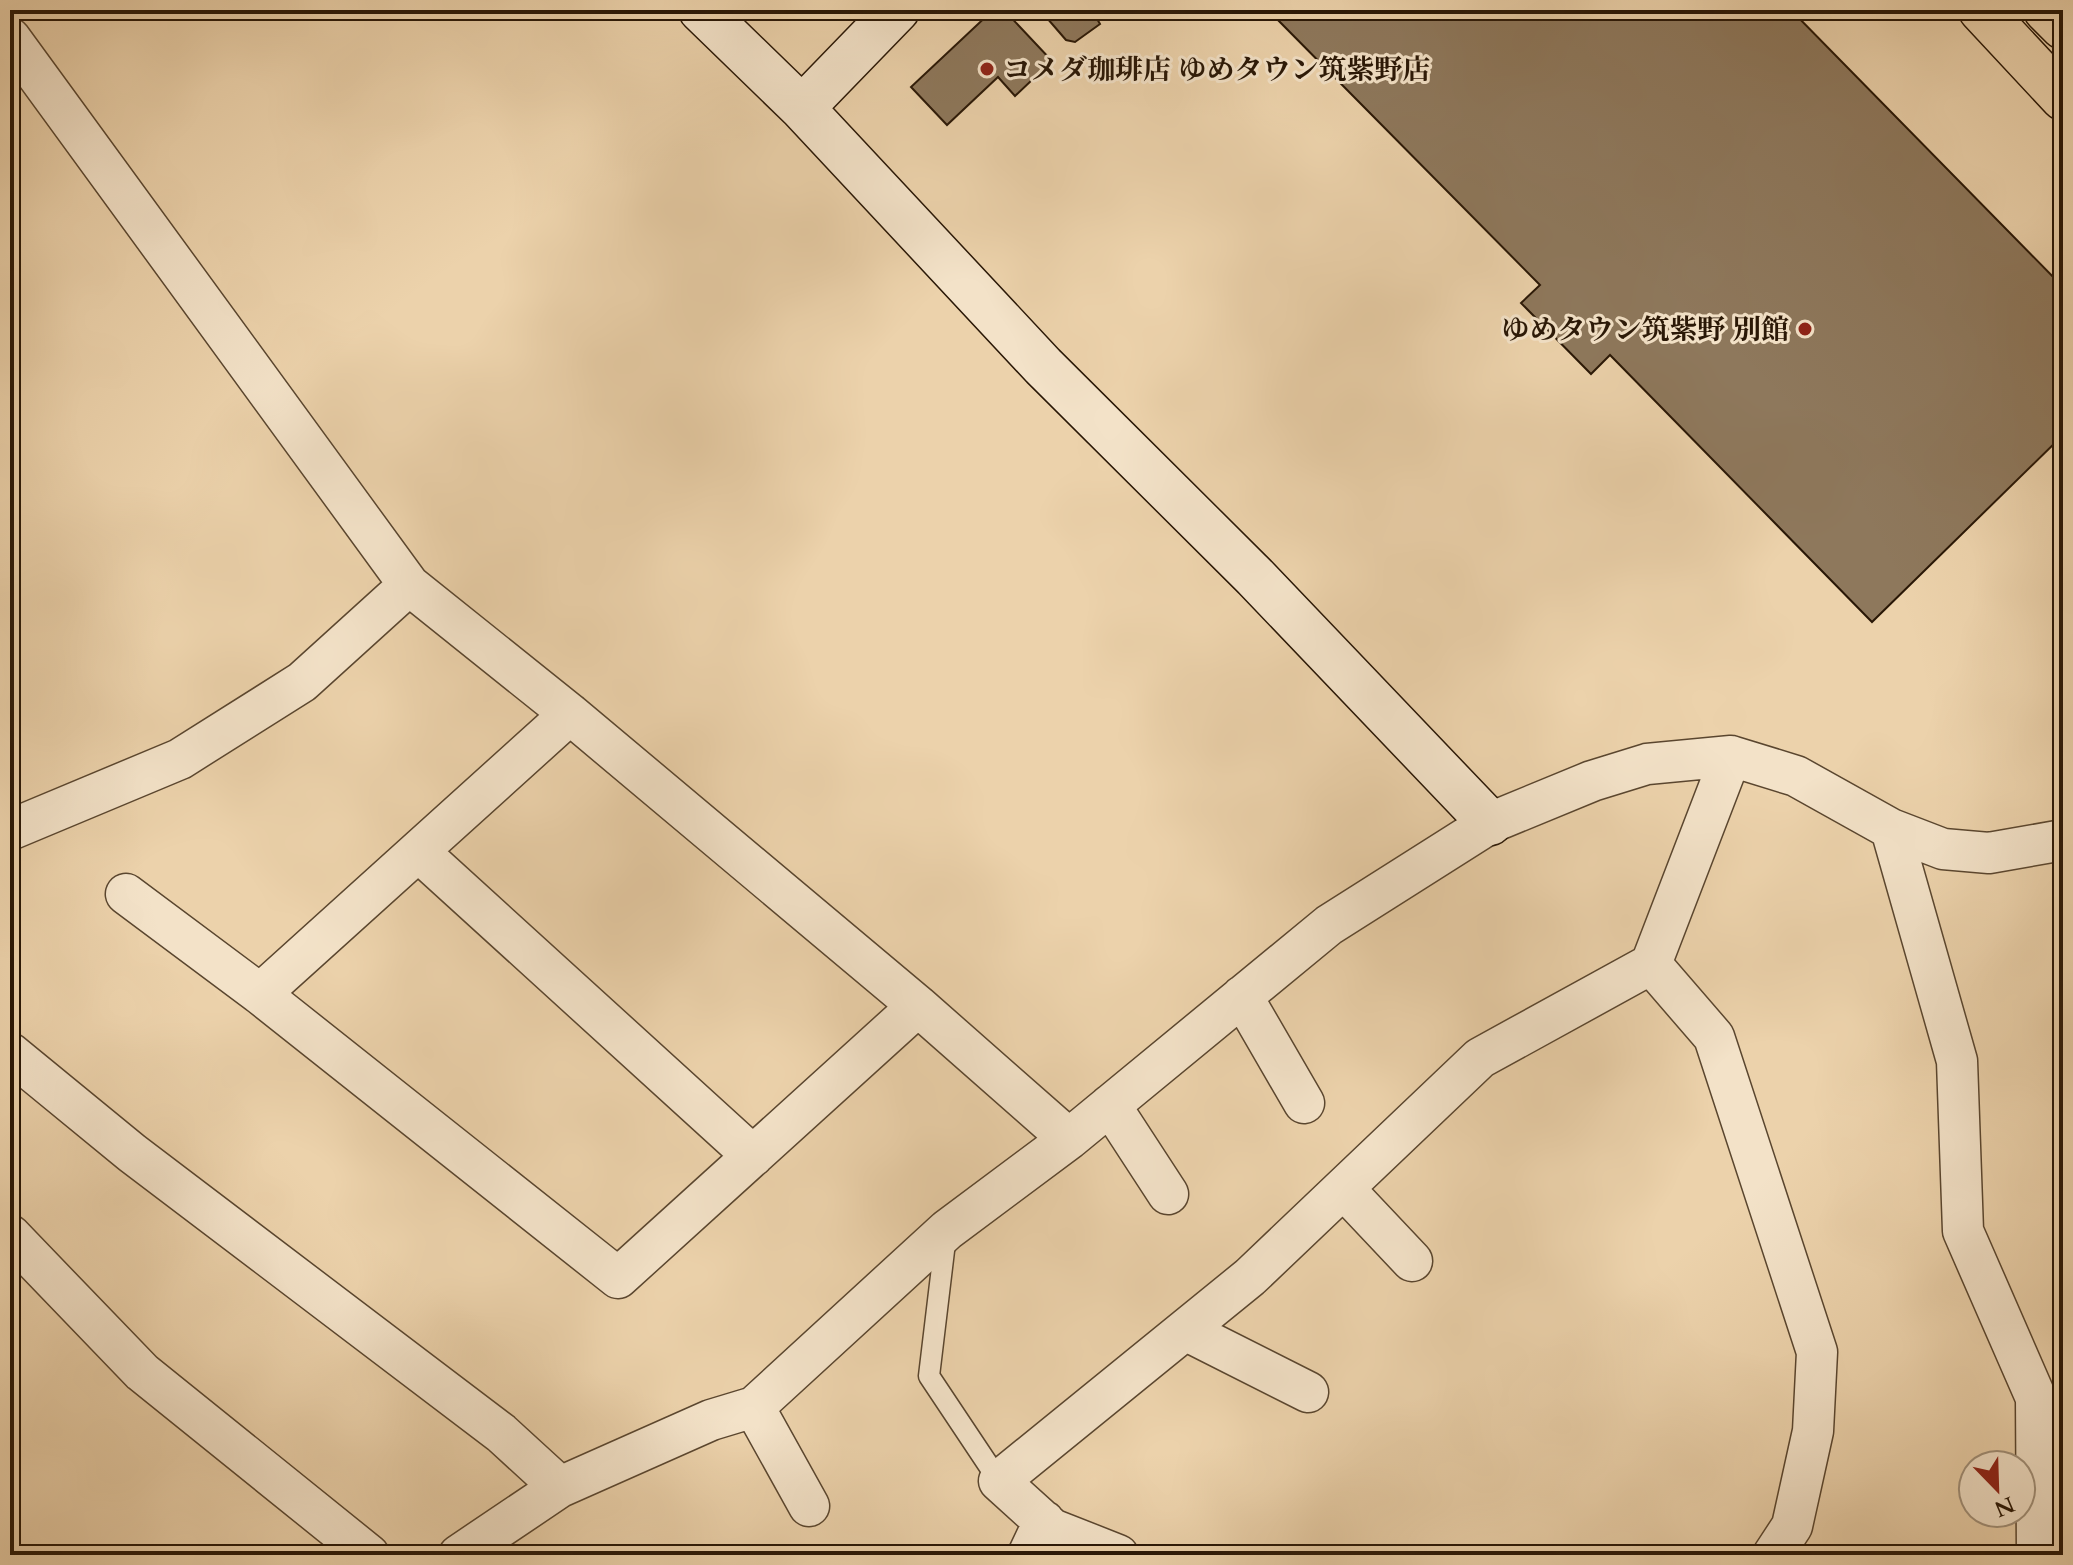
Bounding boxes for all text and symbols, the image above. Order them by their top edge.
place label: コメダ珈琲店 ゆめタウン筑紫野店 [1003,51,1431,89]
marker: コメダ珈琲店 ゆめタウン筑紫野店 [978,60,996,78]
place label: ゆめタウン筑紫野 別館 [1501,311,1789,349]
marker: ゆめタウン筑紫野 別館 [1796,320,1814,338]
north arrow [1957,1449,2037,1529]
text: N [1990,1489,2019,1524]

